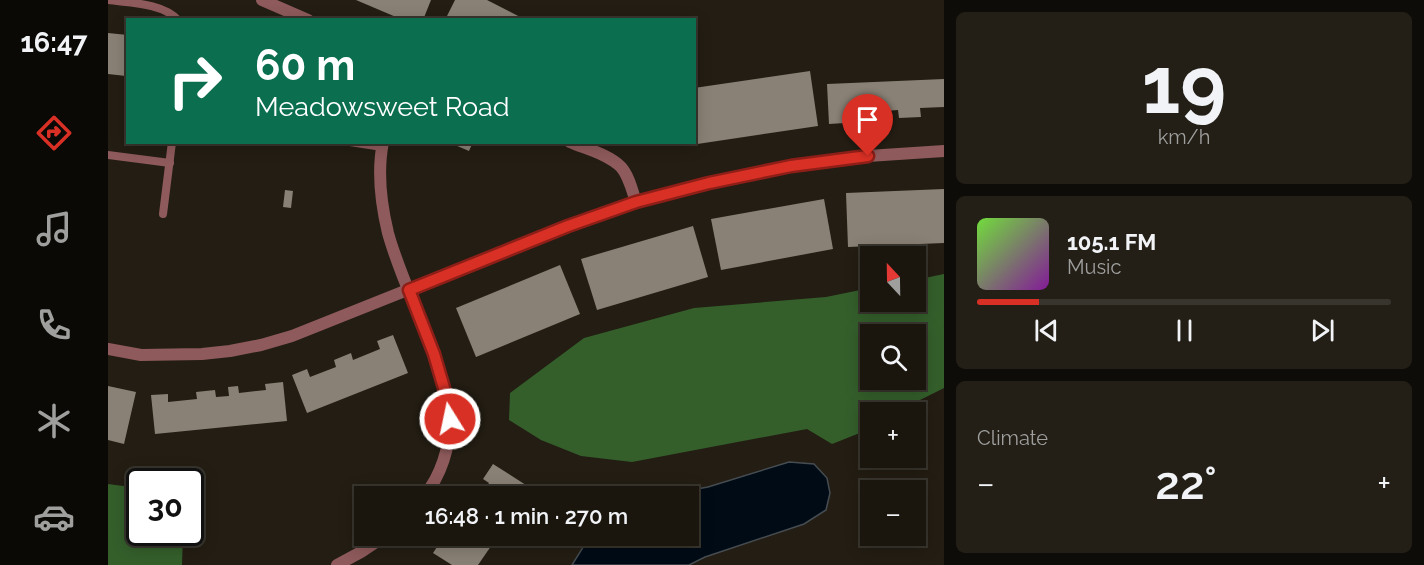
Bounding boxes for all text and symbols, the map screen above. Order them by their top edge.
text: 16:47 [21,27,87,58]
text: 19 [1142,40,1226,131]
text: 60 m [255,41,355,90]
icon: right [156,42,234,120]
text: Meadowsweet Road [255,91,509,122]
pin [842,94,893,156]
icon: arrive [851,103,884,136]
icon: directions [33,112,75,154]
text: km/h [1158,125,1210,149]
icon: music [33,208,75,250]
text: 105.1 FM [1067,229,1156,255]
north arrow [860,246,926,312]
map controls [860,246,926,546]
text: Music [1067,255,1121,279]
icon: phone [33,304,75,346]
icon: previous [1030,314,1063,347]
icon: pause [1168,314,1201,347]
icon: next [1306,314,1339,347]
button: search [860,324,926,390]
position arrow [418,387,482,451]
icon: climate [33,400,75,442]
button: + [860,402,926,468]
text: Climate [977,426,1048,450]
text: 22° [1155,457,1217,510]
text: − [977,464,995,503]
text: + [1377,464,1391,503]
speed limit sign: 30 [126,468,204,546]
button: − [860,480,926,546]
icon: car [33,496,75,538]
text: 16:48 · 1 min · 270 m [425,503,628,529]

